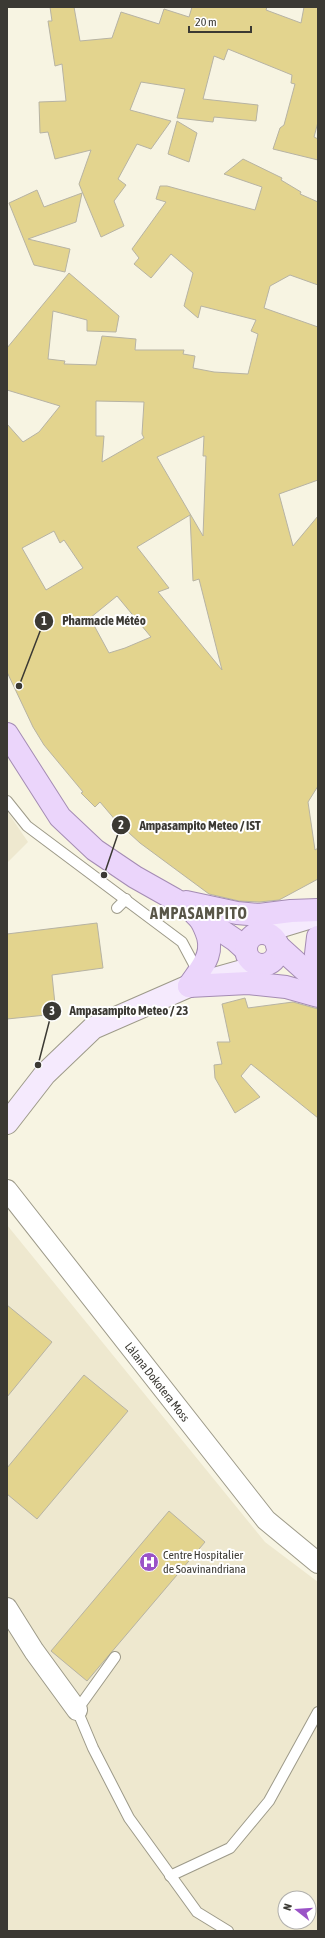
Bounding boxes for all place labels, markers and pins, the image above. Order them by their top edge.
callout: Pharmacie Météo [34,608,154,633]
callout: Ampasampito Meteo / IST [111,813,268,838]
callout: Ampasampito Meteo / 23 [42,998,197,1023]
place label: Centre Hospitalier de Soavinandriana [163,1548,246,1576]
hospital icon: Centre Hospitalier de Soavinandriana [138,1551,160,1573]

